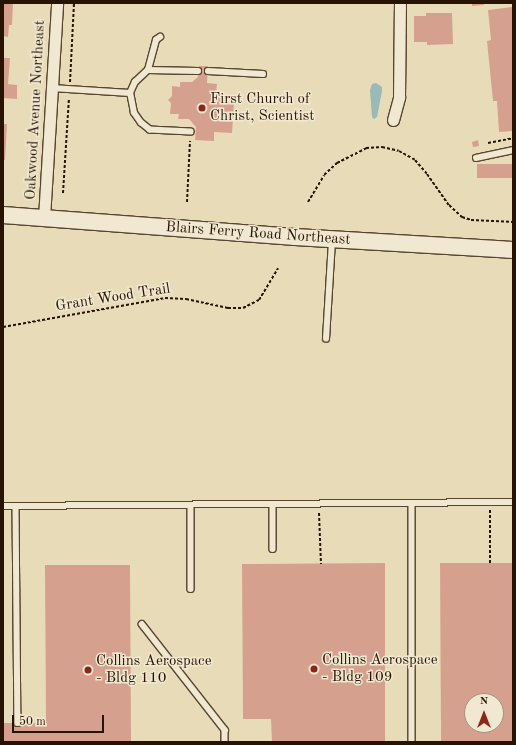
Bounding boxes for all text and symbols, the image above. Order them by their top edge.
street label: Oakwood Avenue Northeast [22,20,50,200]
place label: First Church of Christ, Scientist [210,90,315,125]
marker: First Church of Christ, Scientist [197,103,207,113]
street label: Blairs Ferry Road Northeast [165,219,351,249]
street label: Grant Wood Trail [54,280,172,316]
place label: Collins Aerospace - Bldg 109 [322,651,438,686]
place label: Collins Aerospace - Bldg 110 [96,652,212,687]
marker: Collins Aerospace - Bldg 109 [309,664,319,674]
marker: Collins Aerospace - Bldg 110 [83,665,93,675]
north arrow [464,693,504,733]
text: N [480,696,488,707]
scale bar [14,707,106,733]
text: 50 m [19,716,46,728]

